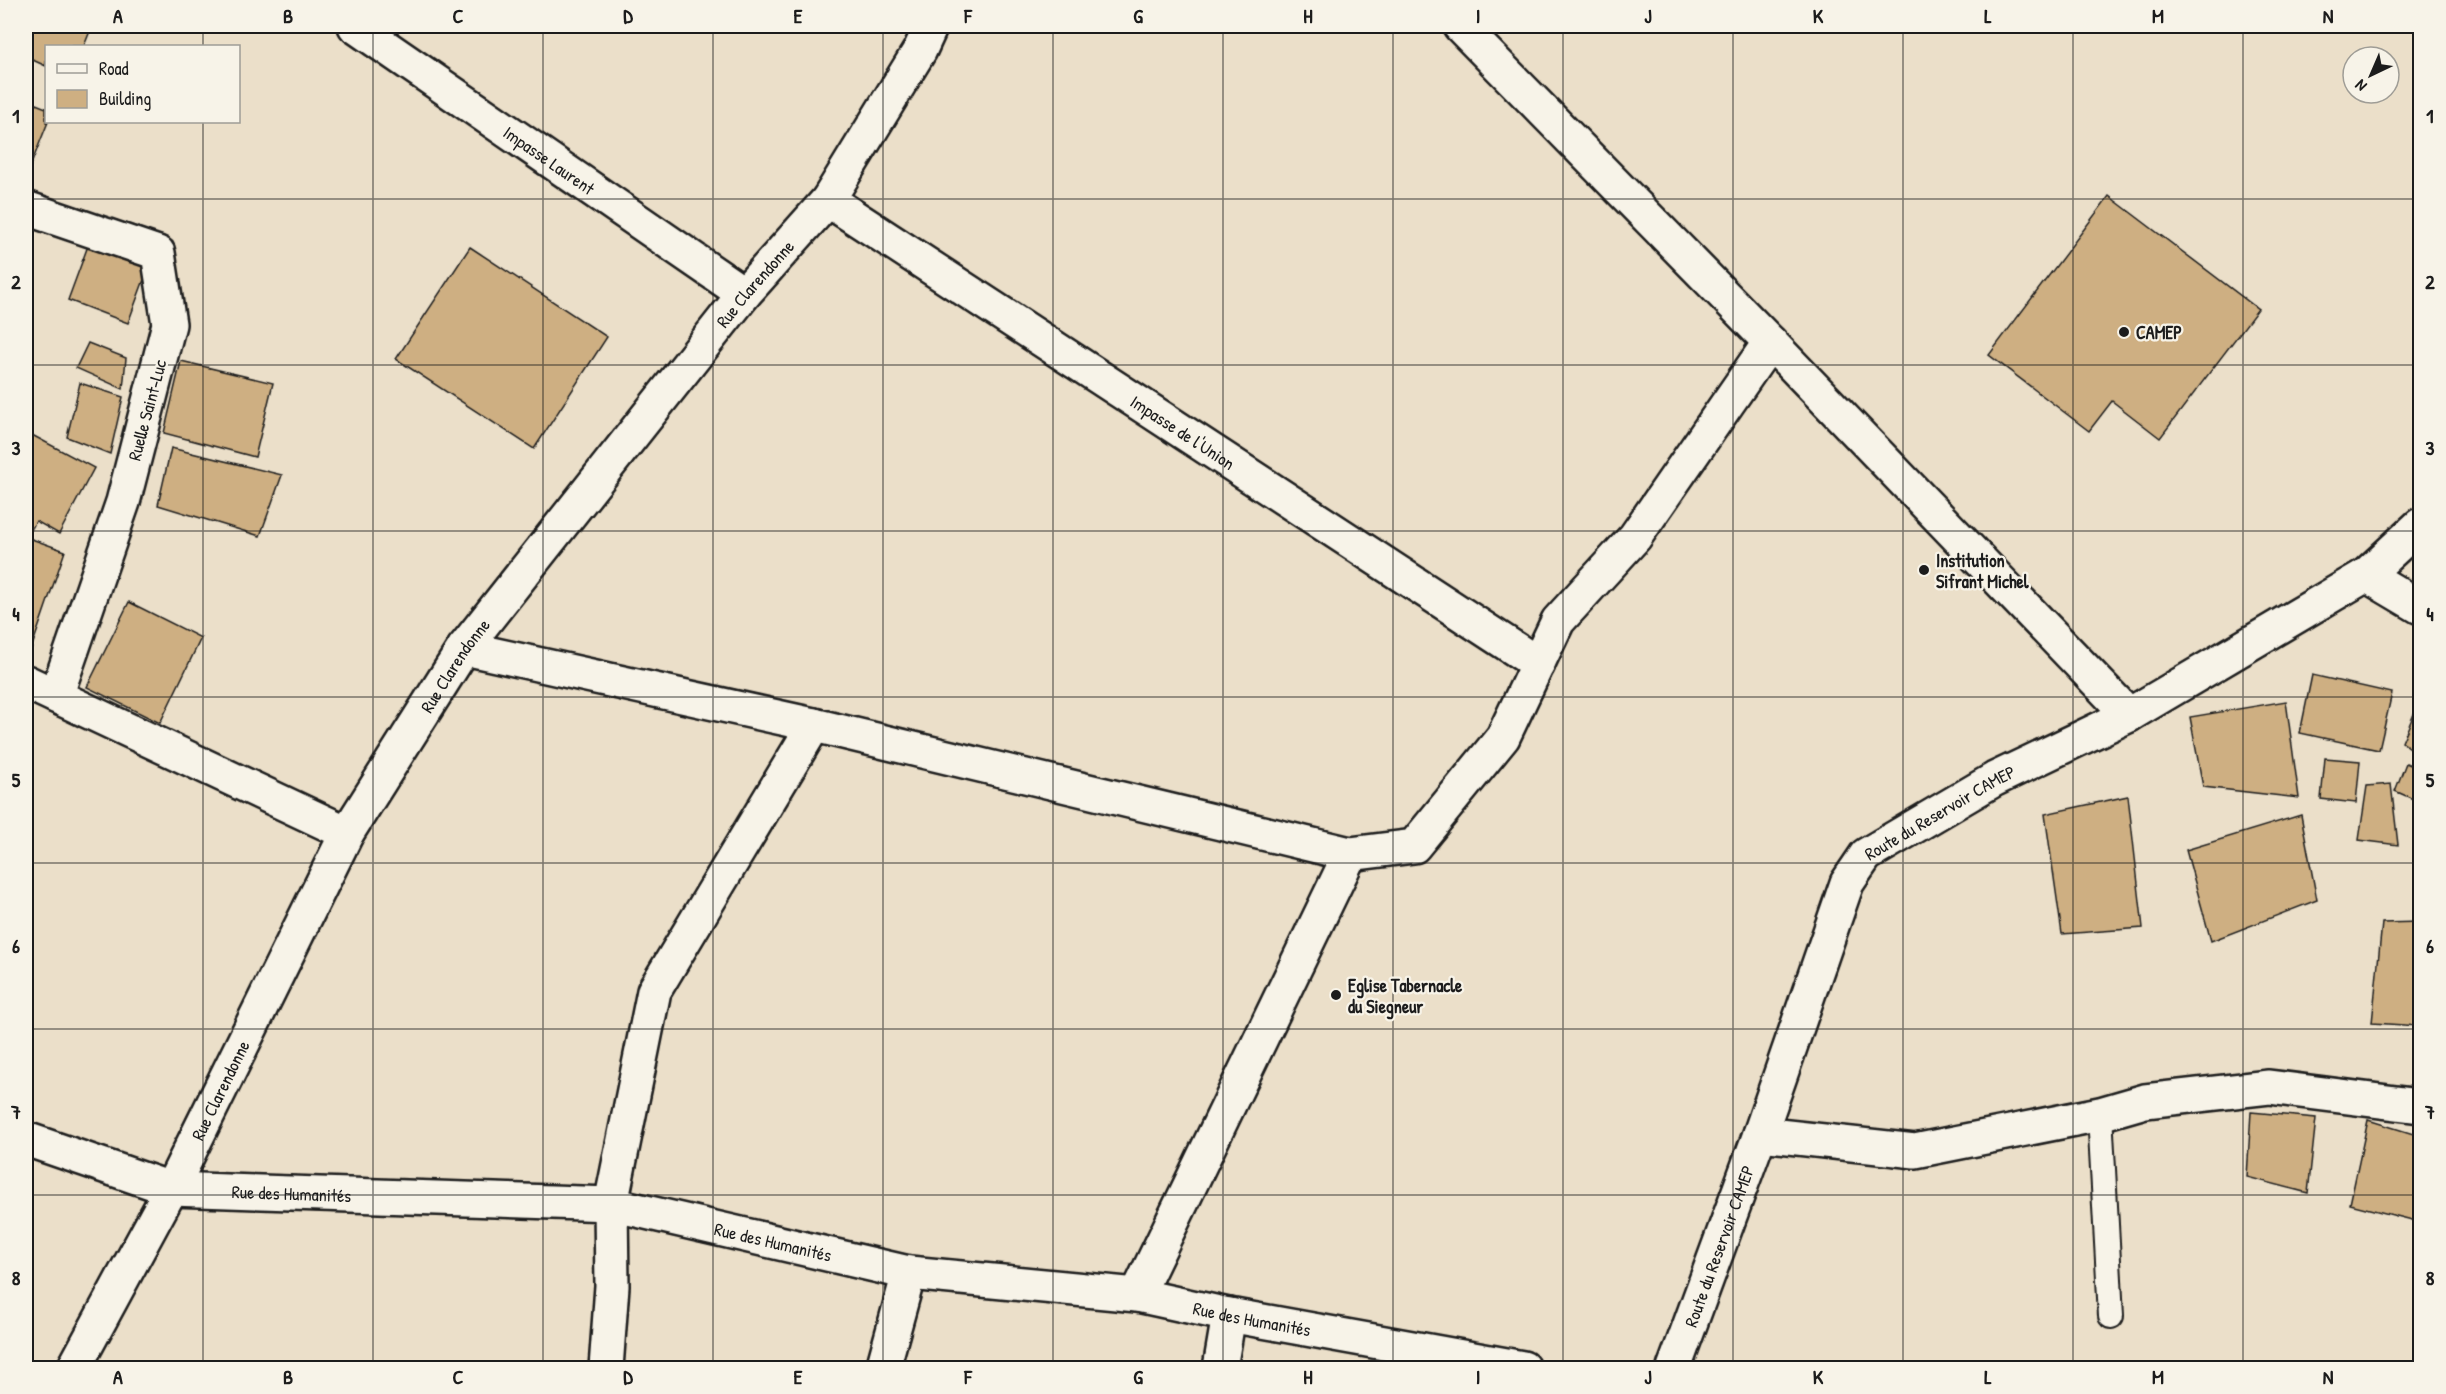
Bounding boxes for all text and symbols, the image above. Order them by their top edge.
text: A [113,2,123,29]
text: B [283,2,293,29]
text: C [453,2,464,29]
text: D [623,2,633,29]
text: E [794,2,803,29]
text: F [963,2,973,29]
text: G [1133,2,1143,29]
text: H [1303,2,1313,29]
text: I [1476,2,1480,29]
text: J [1644,2,1652,29]
text: K [1813,2,1824,29]
text: L [1984,2,1992,29]
text: M [2152,2,2164,29]
text: N [2323,2,2334,29]
legend [45,45,240,123]
north arrow [2341,45,2401,105]
text: Road [99,56,129,81]
text: N [2350,75,2371,97]
text: Building [99,86,151,111]
text: 1 [12,102,20,129]
text: 1 [2426,102,2434,129]
street label: Impasse Laurent [499,120,601,201]
street label: Rue Clarendonne [710,234,799,332]
text: 2 [11,268,21,295]
text: 2 [2425,268,2435,295]
place label: CAMEP [2136,320,2182,345]
marker: CAMEP [2117,325,2131,339]
street label: Ruelle Saint-Luc [122,357,172,463]
street label: Impasse de l'Union [1126,389,1240,475]
text: 3 [12,434,21,461]
text: 3 [2426,434,2435,461]
place label: Institution Sifrant Michel [1936,548,2030,594]
marker: Institution Sifrant Michel [1917,563,1931,577]
text: 4 [12,600,20,627]
text: 4 [2426,600,2434,627]
street label: Rue Clarendonne [414,613,495,717]
street label: Route du Reservoir CAMEP [1860,759,2019,866]
text: 5 [12,766,21,793]
text: 5 [2426,766,2435,793]
text: 6 [12,932,20,959]
text: 6 [2426,932,2434,959]
place label: Eglise Tabernacle du Siegneur [1348,973,1463,1020]
marker: Eglise Tabernacle du Siegneur [1329,988,1343,1002]
street label: Rue Clarendonne [185,1036,255,1144]
text: 7 [10,1098,21,1125]
text: 7 [2424,1098,2435,1125]
street label: Route du Reservoir CAMEP [1678,1162,1760,1330]
street label: Rue des Humanités [231,1179,352,1208]
street label: Rue des Humanités [712,1216,834,1267]
text: 8 [12,1264,21,1291]
text: 8 [2426,1264,2435,1291]
street label: Rue des Humanités [1191,1295,1313,1342]
text: A [113,1363,123,1390]
text: B [283,1363,293,1390]
text: C [453,1363,464,1390]
text: D [623,1363,633,1390]
text: E [794,1363,803,1390]
text: F [963,1363,973,1390]
text: G [1133,1363,1143,1390]
text: H [1303,1363,1313,1390]
text: I [1476,1363,1480,1390]
text: J [1644,1363,1652,1390]
text: K [1813,1363,1824,1390]
text: L [1984,1363,1992,1390]
text: M [2152,1363,2164,1390]
text: N [2323,1363,2334,1390]

